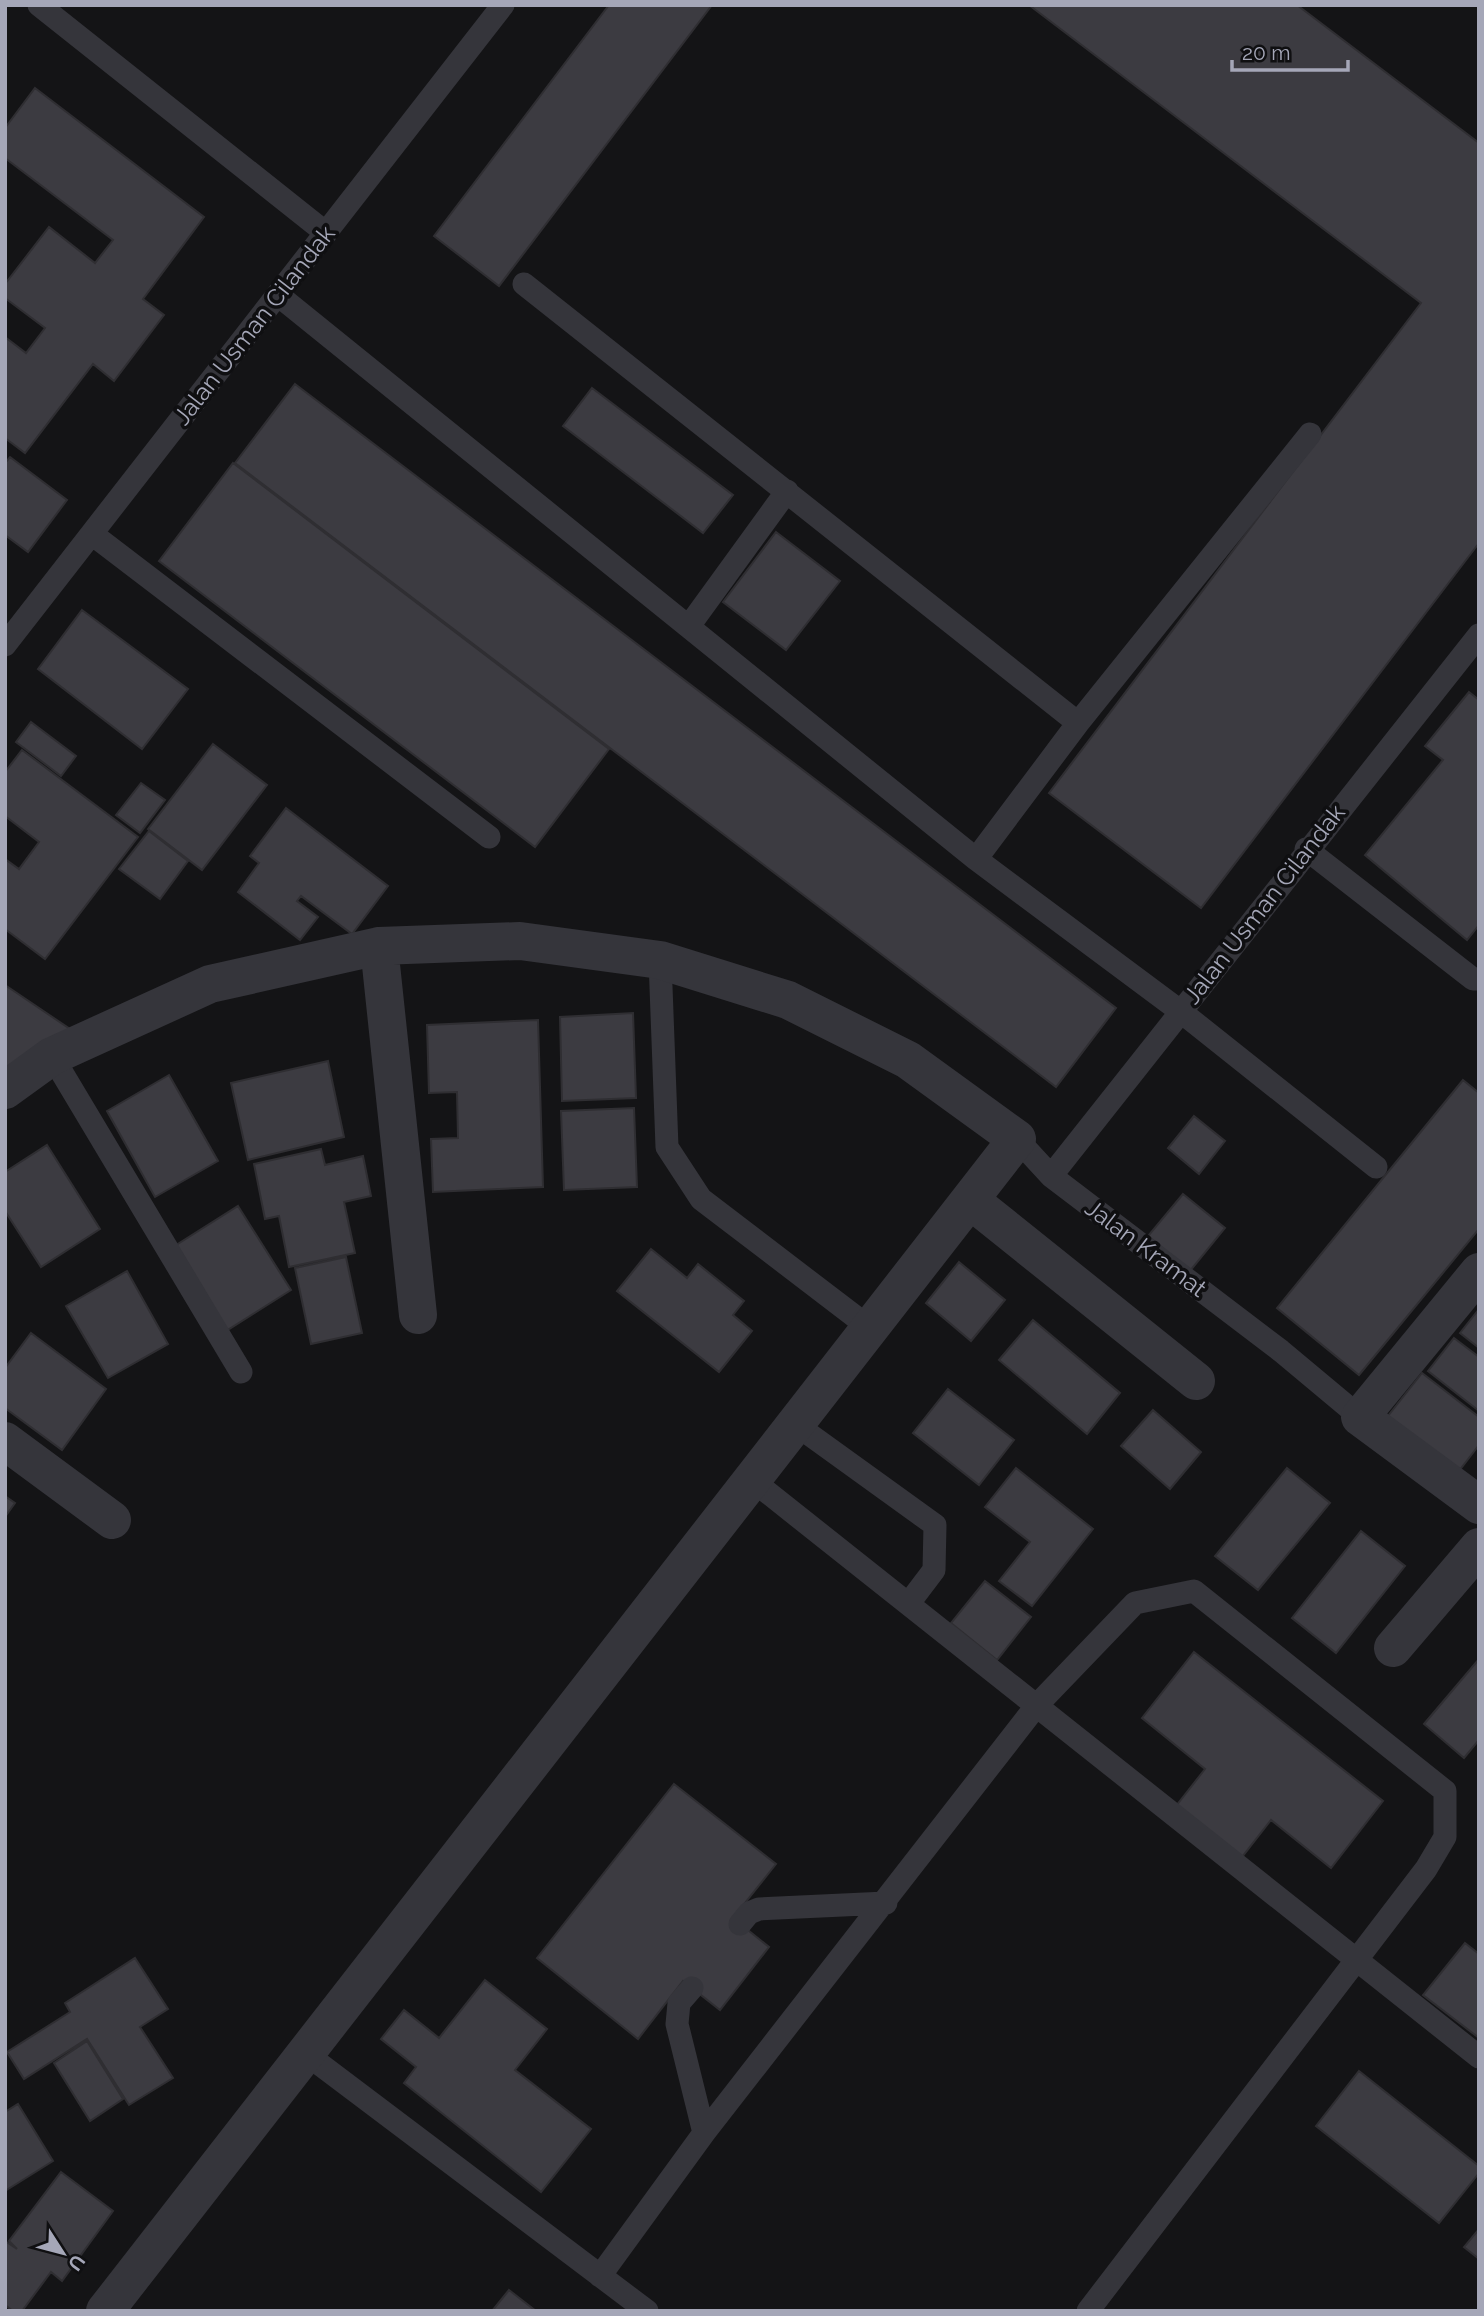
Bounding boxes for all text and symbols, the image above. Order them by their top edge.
scale bar [1232,28,1348,72]
text: 20 m [1242,40,1290,65]
street label: Jalan Usman Cilandak [167,219,341,430]
street label: Jalan Usman Cilandak [1177,798,1351,1009]
street label: Jalan Kramat [1080,1193,1212,1303]
north arrow [28,2218,98,2288]
text: U [64,2251,90,2275]

